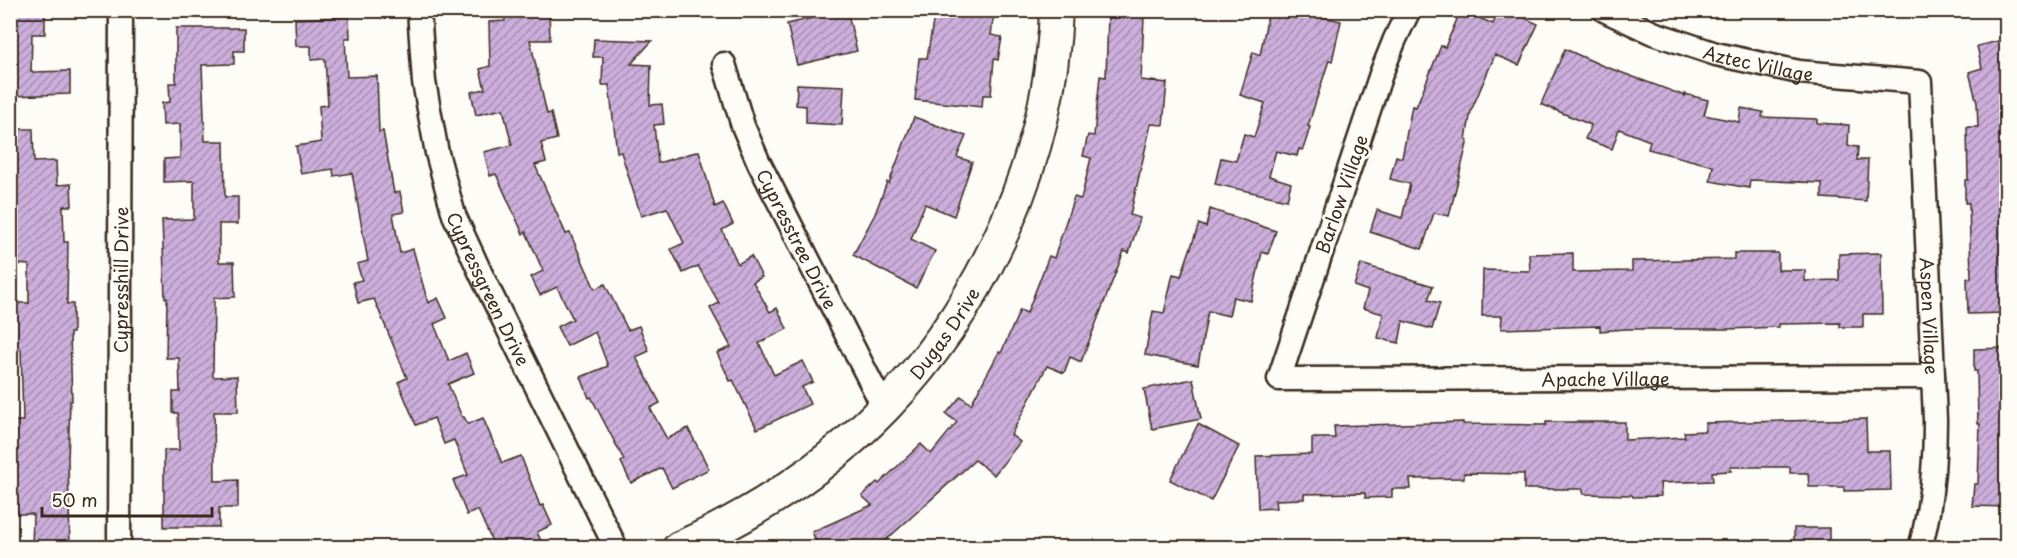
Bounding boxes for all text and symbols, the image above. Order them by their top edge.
street label: Aztec Village [1700,37,1814,87]
street label: Barlow Village [1308,131,1374,257]
street label: Cypresstree Drive [750,164,845,313]
street label: Cypresshill Drive [106,207,134,353]
street label: Cypressgreen Drive [441,207,537,370]
street label: Aspen Village [1914,257,1946,375]
street label: Dugas Drive [902,282,985,385]
street label: Apache Village [1542,364,1669,392]
scale bar [42,480,212,518]
text: 50 m [51,486,98,513]

